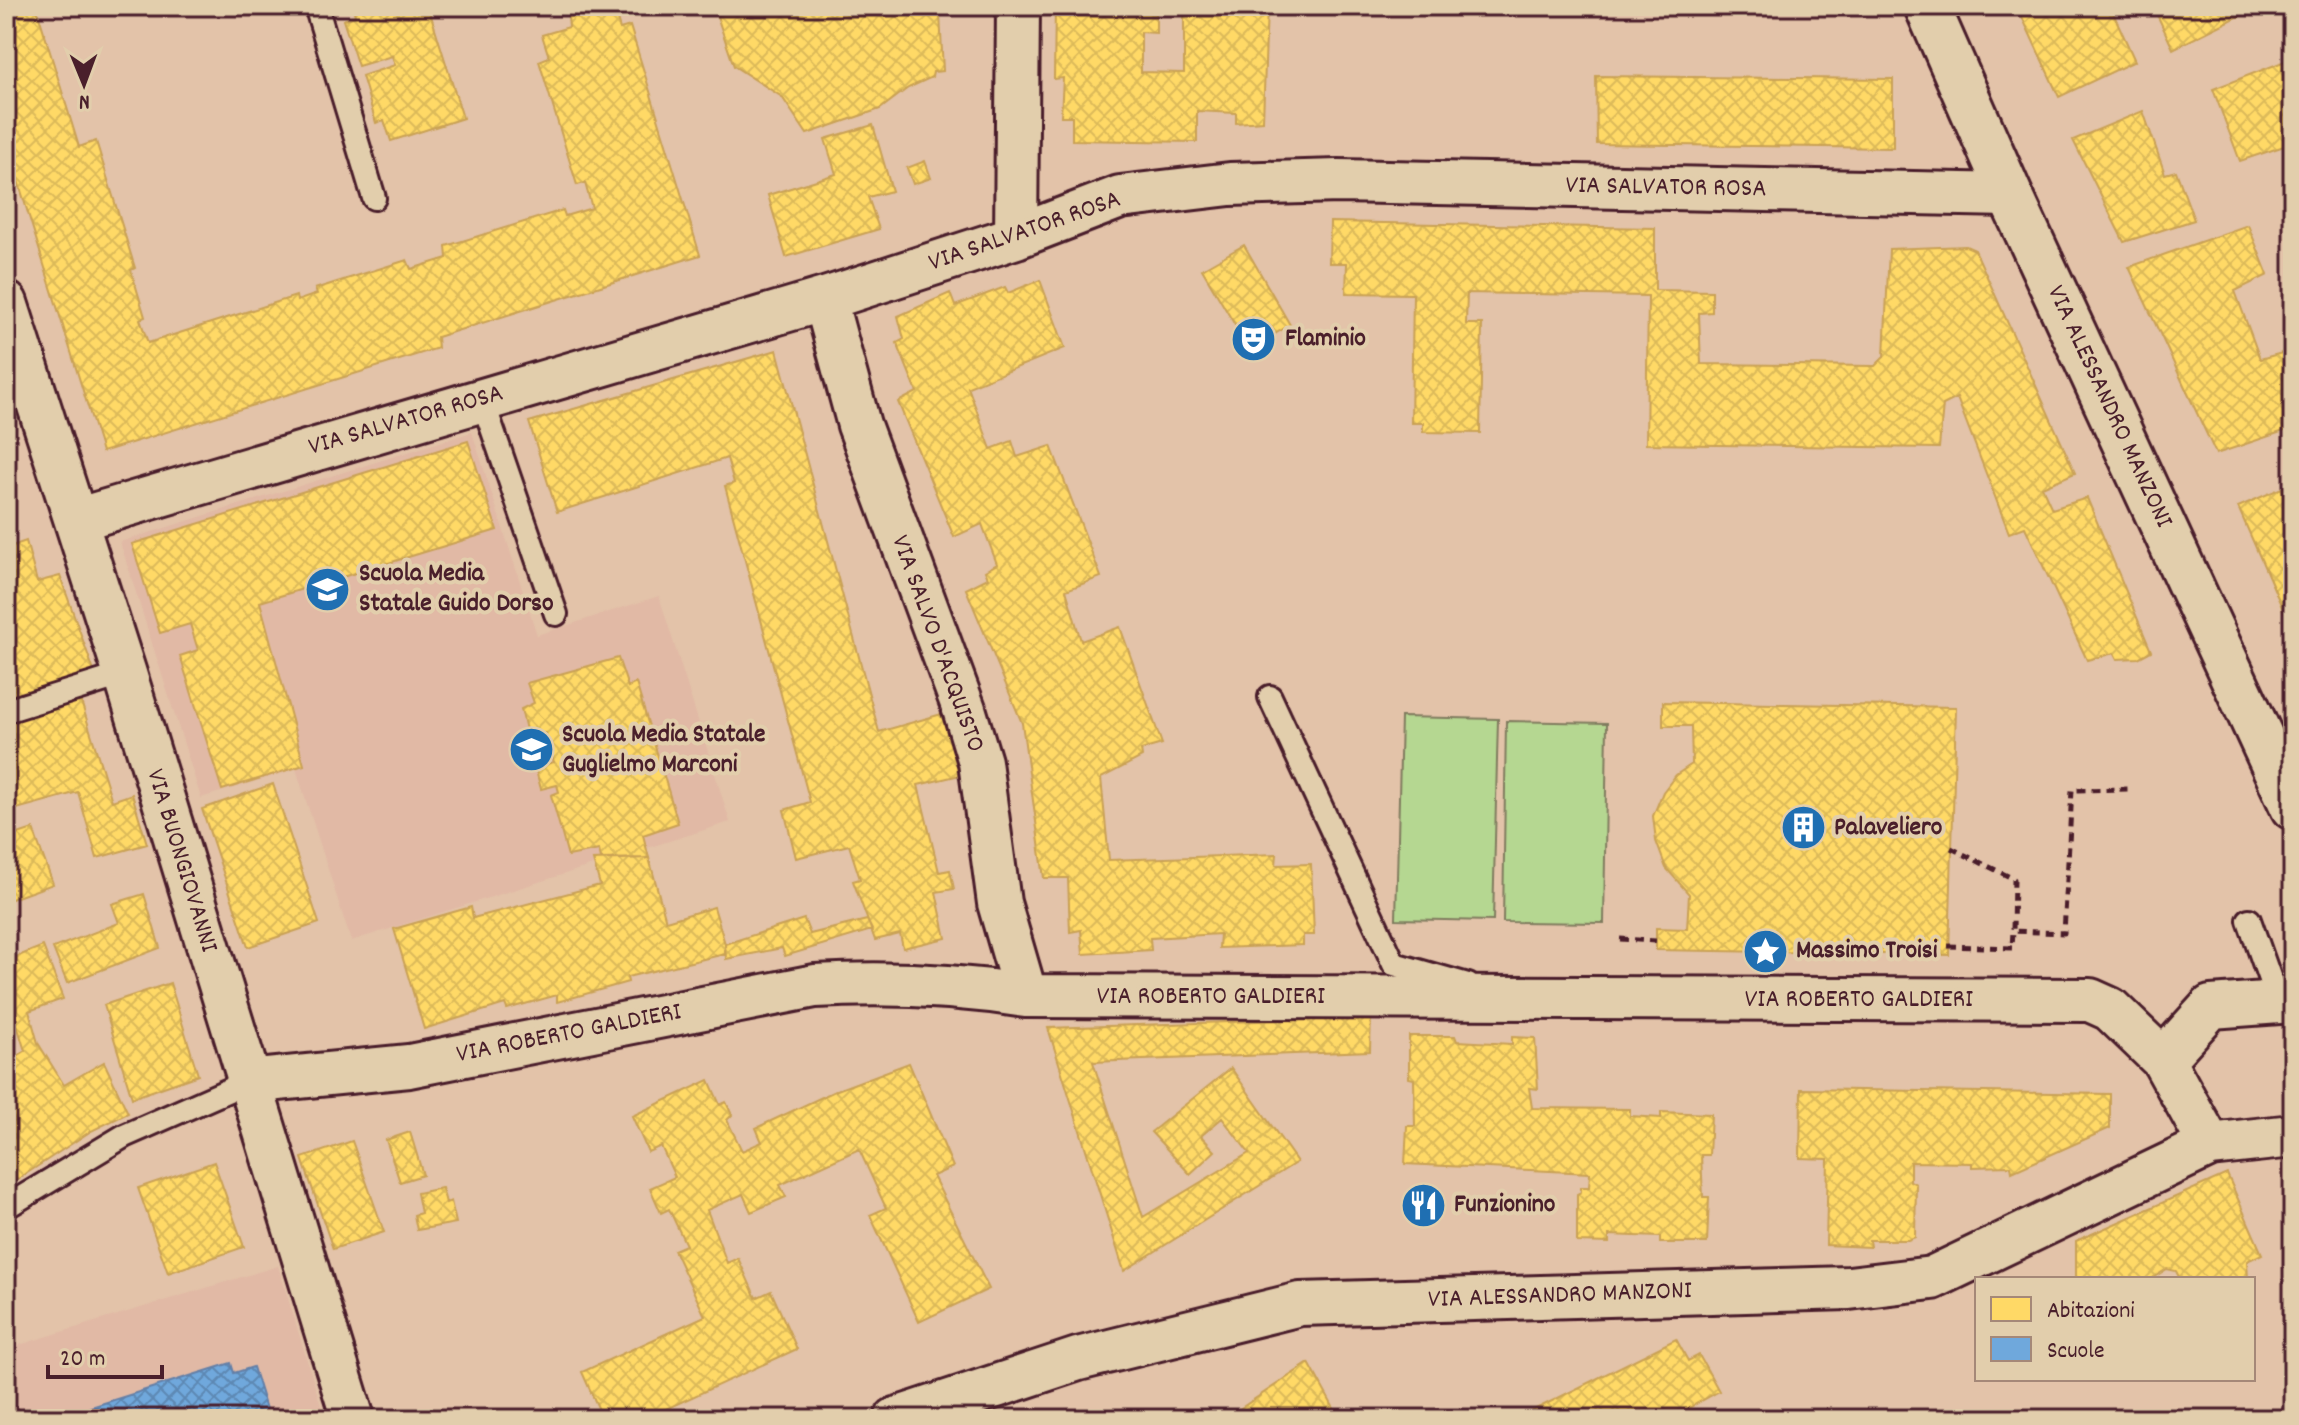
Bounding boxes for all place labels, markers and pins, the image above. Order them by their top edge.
theatre icon: Flaminio [1230,315,1278,363]
place label: Flaminio [1285,321,1366,358]
place label: Scuola Media Statale Guido Dorso [359,556,554,623]
school or university icon: Scuola Media Statale Guido Dorso [304,565,352,613]
place label: Scuola Media Statale Guglielmo Marconi [562,717,765,784]
school or university icon: Scuola Media Statale Guglielmo Marconi [507,726,555,774]
building icon: Palaveliero [1779,804,1827,852]
place label: Palaveliero [1834,810,1943,847]
place icon: Massimo Troisi [1741,927,1789,975]
place label: Massimo Troisi [1796,933,1938,970]
restaurant icon: Funzionino [1399,1181,1447,1229]
place label: Funzionino [1454,1187,1556,1224]

